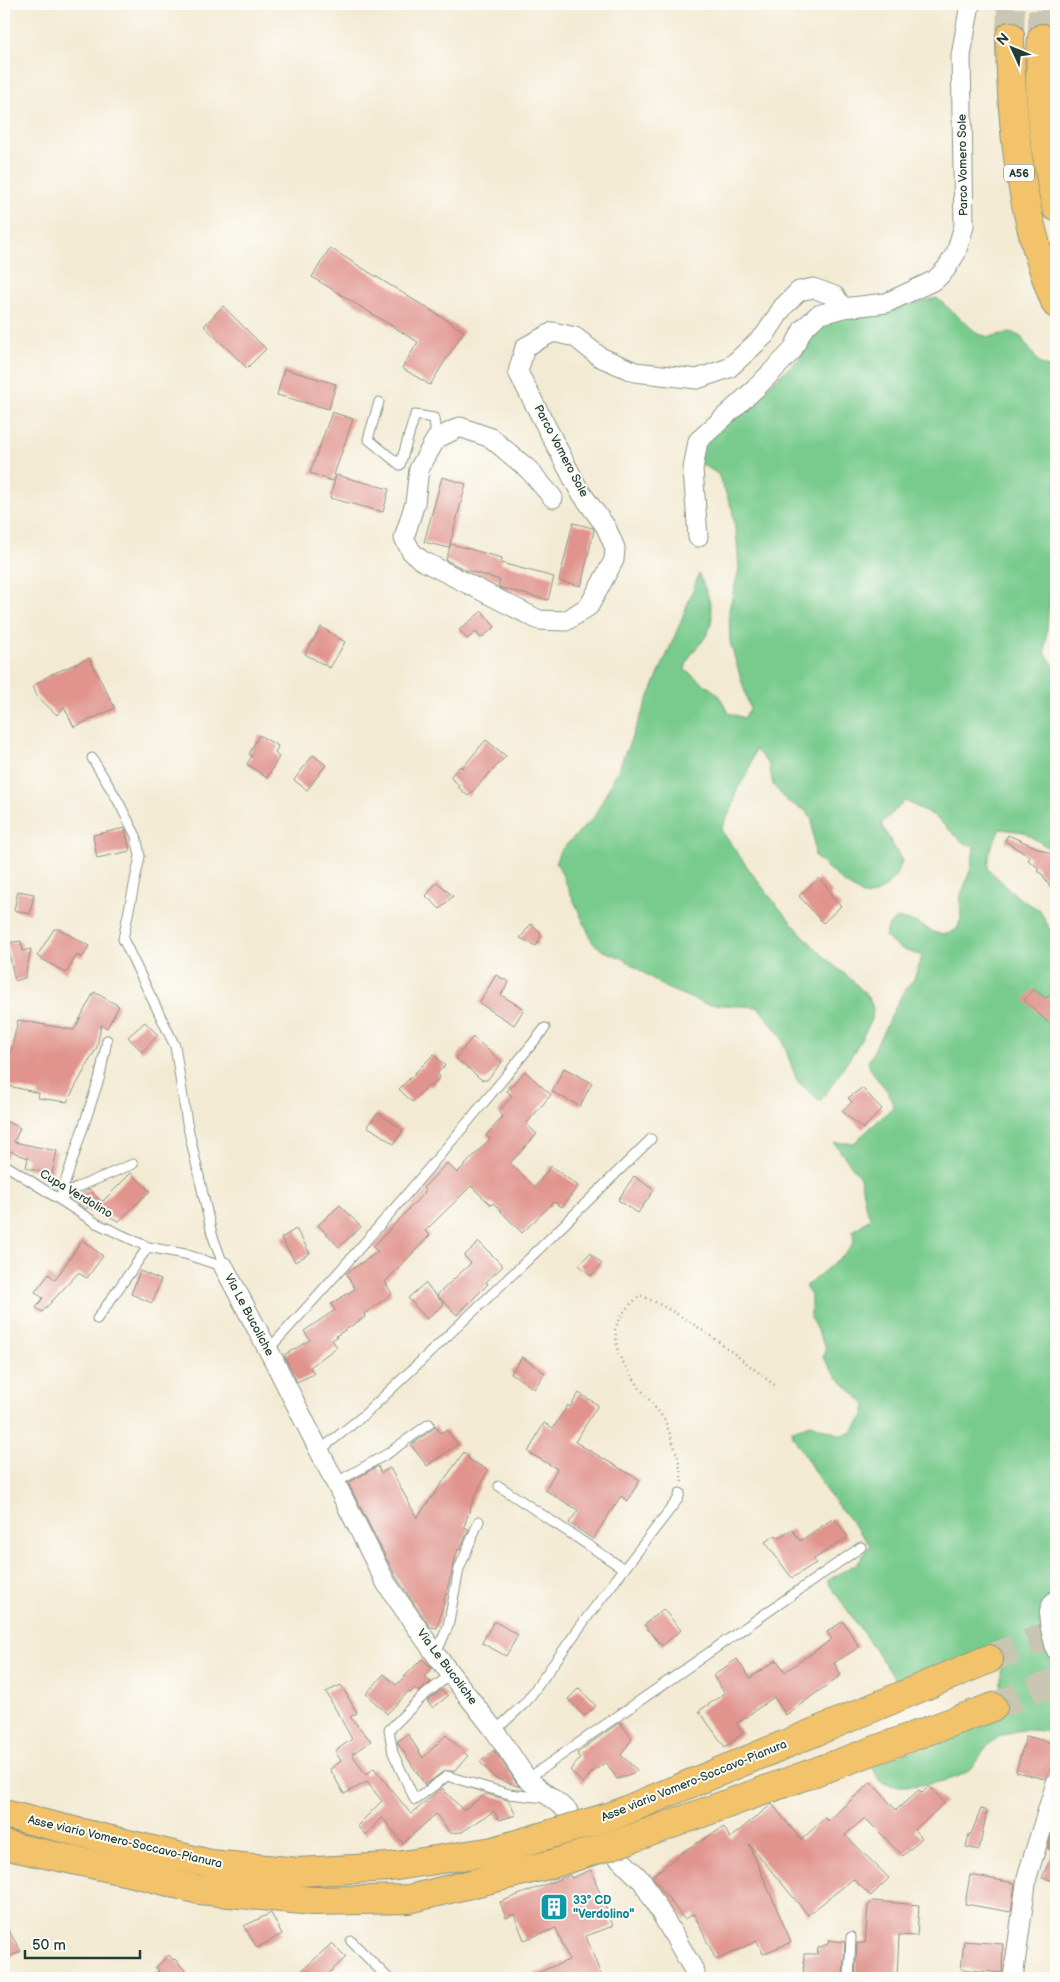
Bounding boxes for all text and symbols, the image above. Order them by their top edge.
north arrow [988,22,1038,72]
text: N [993,30,1013,49]
street label: Parco Vomero Sole [955,114,971,216]
road number: A56 [1004,164,1034,182]
street label: Parco Vomero Sole [530,402,592,500]
street label: Cupa Verdolino [37,1166,115,1222]
street label: Via Le Bucoliche [221,1271,277,1359]
street label: Via Le Bucoliche [414,1626,480,1708]
street label: Asse viario Vomero-Soccavo-Pianura [599,1737,789,1825]
street label: Asse viario Vomero-Soccavo-Pianura [26,1812,224,1872]
building icon: 33° CD "Verdolino" [539,1892,569,1922]
place label: 33° CD "Verdolino" [573,1893,634,1922]
scale bar [25,1927,140,1959]
text: 50 m [32,1936,66,1955]

